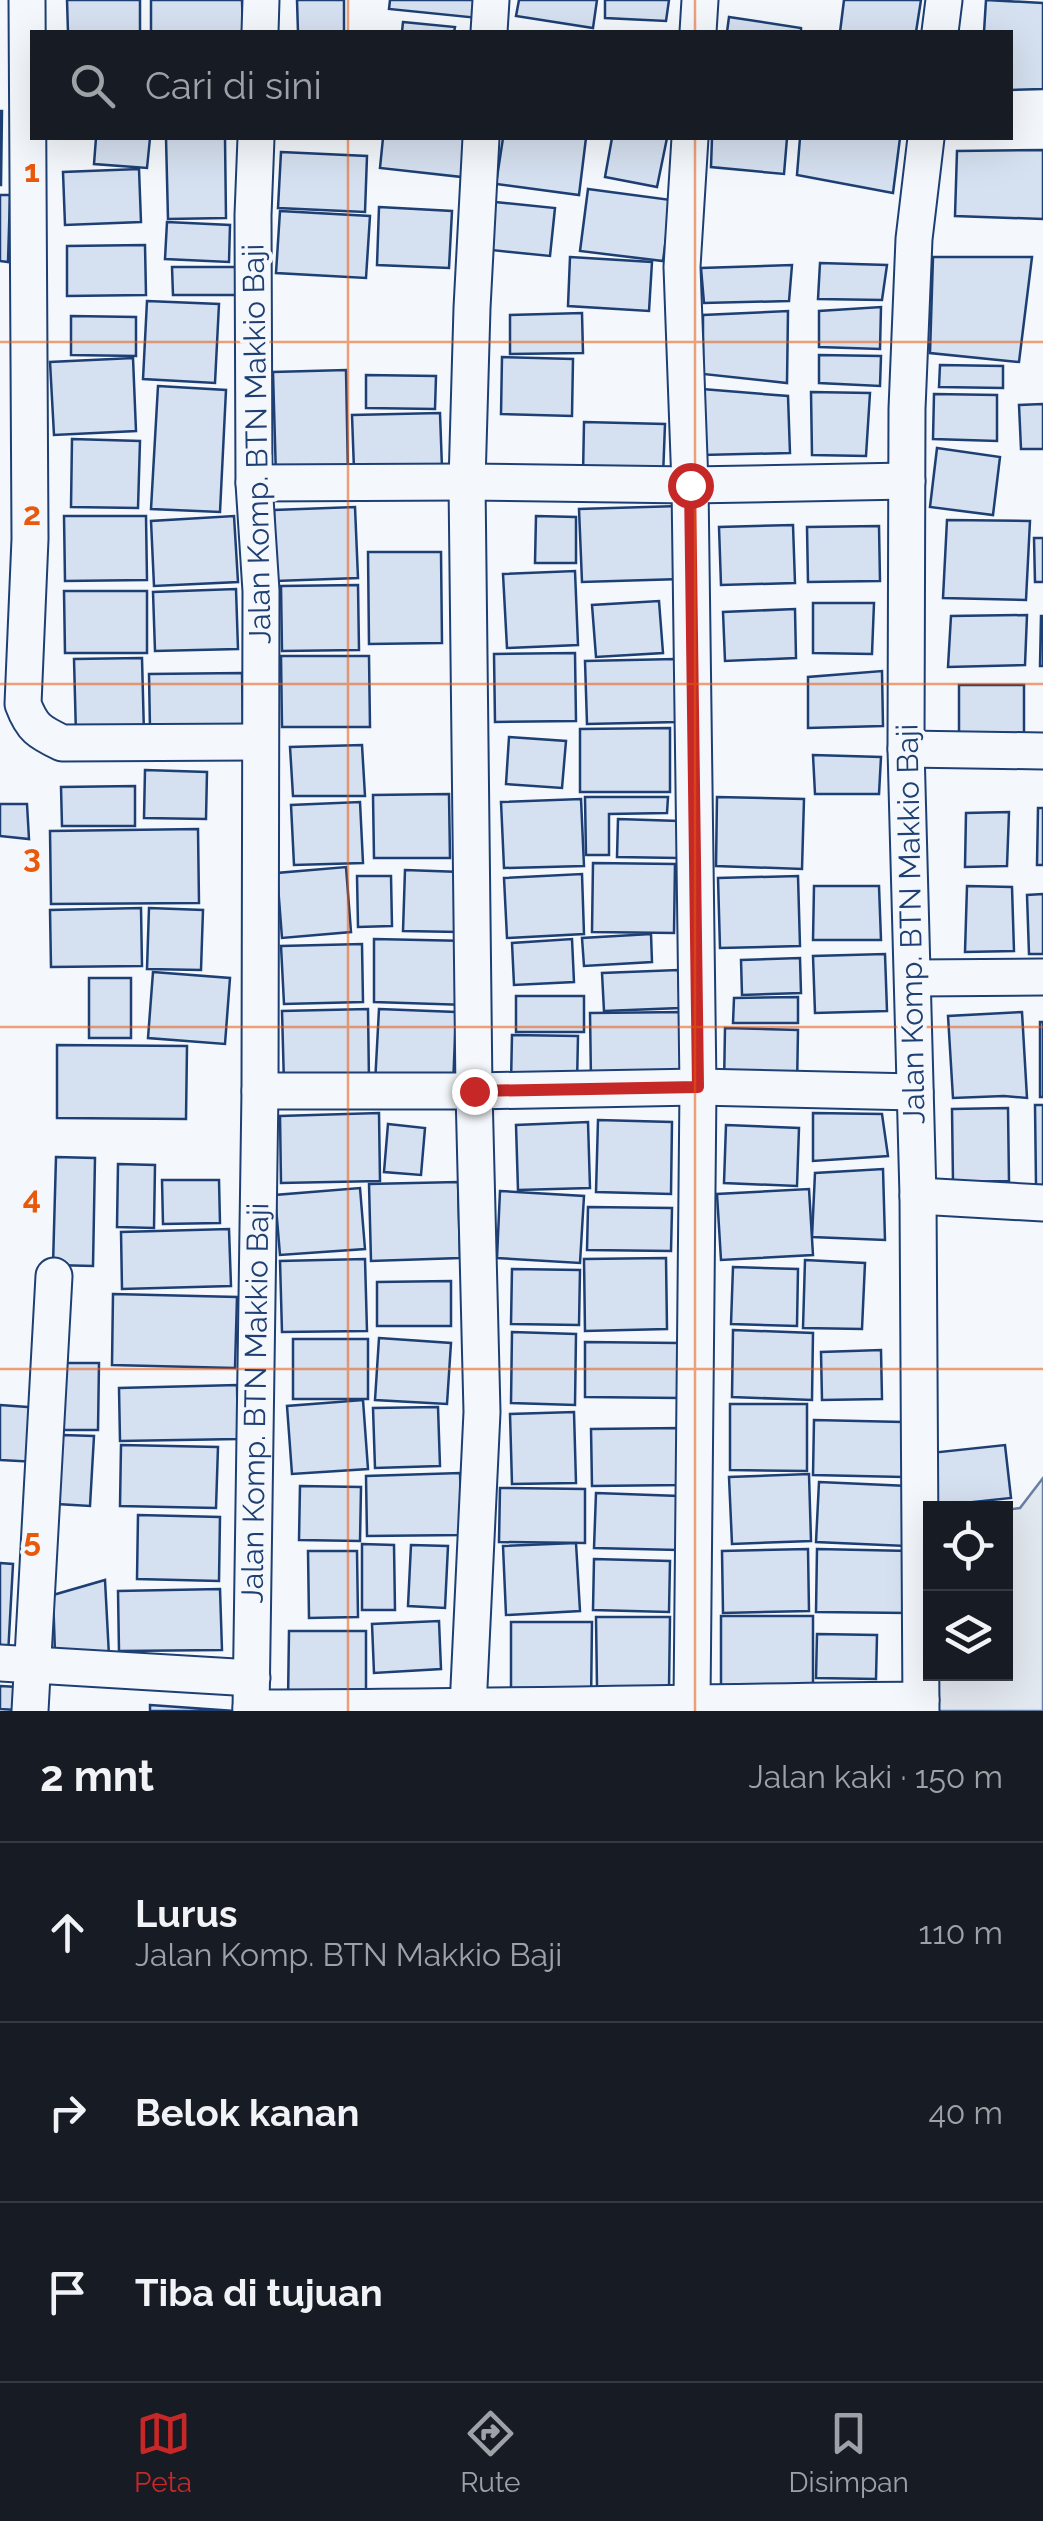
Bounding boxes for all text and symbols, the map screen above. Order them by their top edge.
search box [30,30,1013,140]
icon: search [65,58,120,113]
text: Cari di sini [145,63,322,108]
text: 1 [24,152,40,189]
street label: Jalan Komp. BTN Makkio Baji [236,243,277,645]
route start [668,463,714,509]
text: 2 [23,495,41,532]
street label: Jalan Komp. BTN Makkio Baji [890,723,931,1125]
text: 3 [23,837,41,874]
route end [452,1069,498,1115]
text: 4 [23,1179,41,1216]
street label: Jalan Komp. BTN Makkio Baji [235,1202,275,1604]
map controls [923,1501,1013,1681]
button: locate [923,1501,1013,1591]
text: 5 [23,1521,41,1558]
button: layers [923,1591,1013,1681]
text: 2 mnt [40,1752,154,1801]
text: Jalan kaki · 150 m [749,1758,1003,1795]
text: Lurus [135,1891,238,1936]
icon: ahead [40,1905,95,1960]
text: 110 m [918,1914,1003,1951]
text: Jalan Komp. BTN Makkio Baji [135,1936,562,1973]
icon: right [40,2085,95,2140]
text: Belok kanan [135,2090,360,2135]
text: 40 m [928,2094,1003,2131]
icon: arrive [40,2265,95,2320]
text: Tiba di tujuan [135,2270,383,2315]
tab: Peta [134,2406,192,2499]
tab: Rute [460,2406,520,2499]
tab: Disimpan [789,2406,909,2499]

